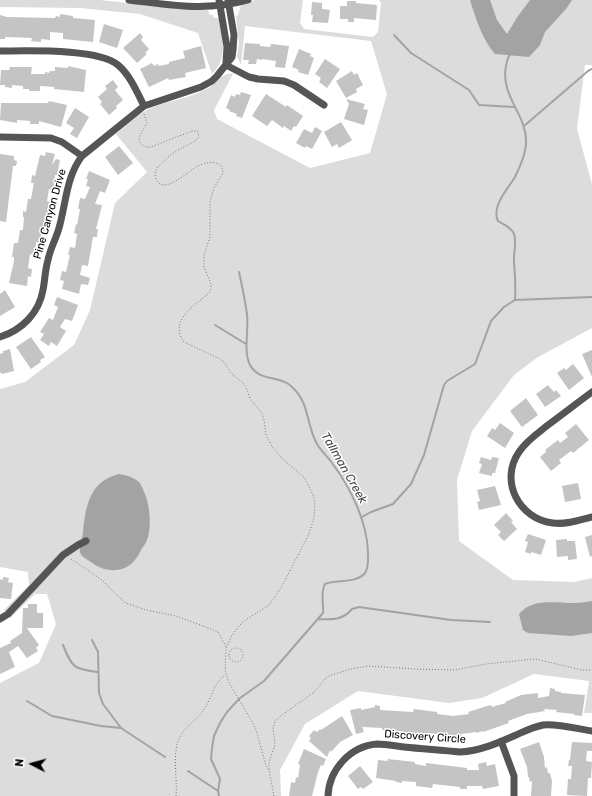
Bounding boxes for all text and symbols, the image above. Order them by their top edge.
street label: Pine Canyon Drive [31,167,69,261]
water label: Tallman Creek [318,430,370,506]
street label: Discovery Circle [384,728,466,746]
north arrow [12,744,52,784]
text: N [13,758,26,767]

